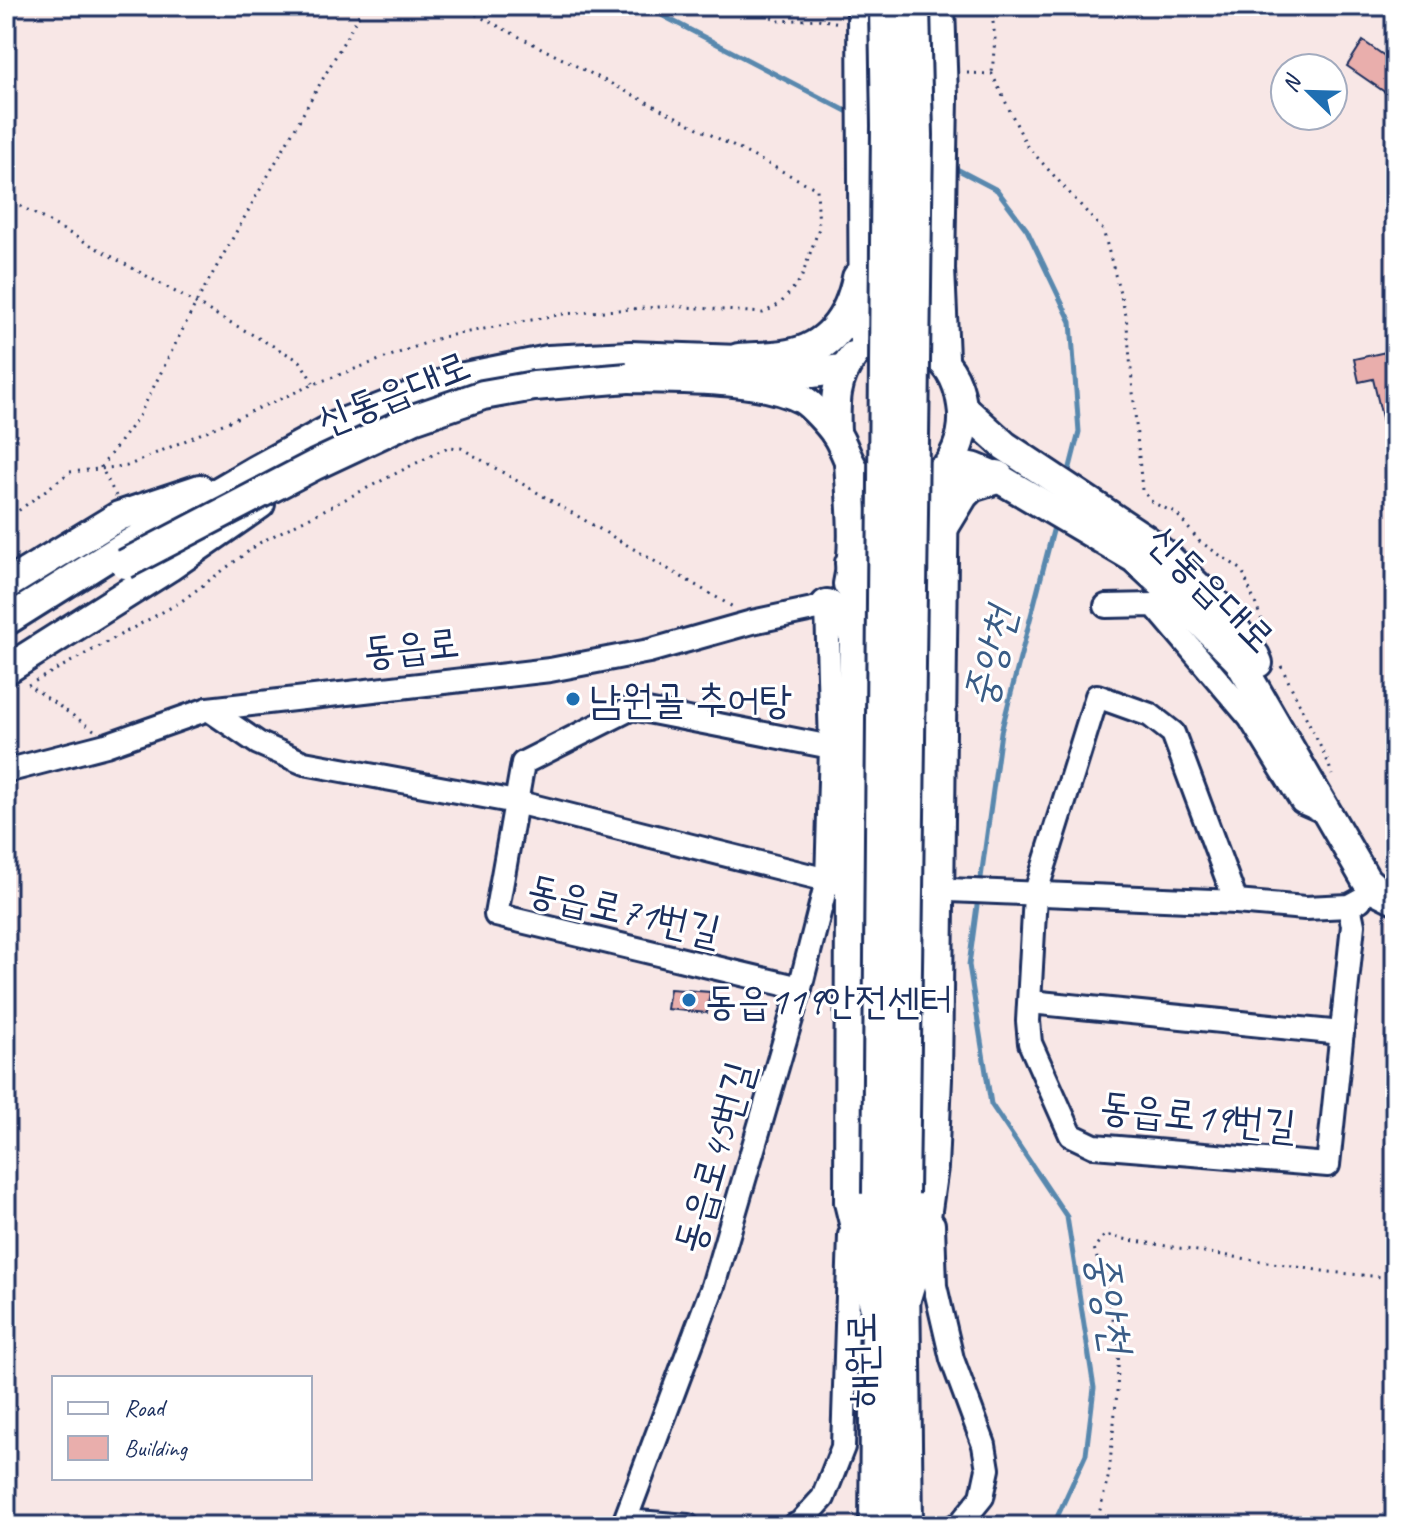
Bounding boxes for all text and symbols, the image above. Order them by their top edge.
north arrow [1269,52,1349,132]
text: N [1276,70,1308,96]
street label: 신동읍대로 [309,340,477,446]
street label: 신동읍대로 [1137,514,1286,663]
water label: 중앙천 [952,598,1029,713]
street label: 동읍로 [360,617,462,677]
place label: 남원골 추어탕 [589,675,792,725]
marker: 남원골 추어탕 [564,690,582,708]
street label: 동읍로71번길 [522,863,725,956]
place label: 동읍119안전센터 [705,976,952,1026]
marker: 동읍119안전센터 [680,991,698,1009]
street label: 동읍로45번길 [663,1056,765,1259]
street label: 동읍로19번길 [1097,1081,1298,1151]
water label: 중앙천 [1075,1248,1144,1361]
street label: 해원로 [836,1311,888,1409]
legend [52,1376,312,1480]
text: Road [124,1393,168,1423]
text: Building [124,1433,189,1463]

